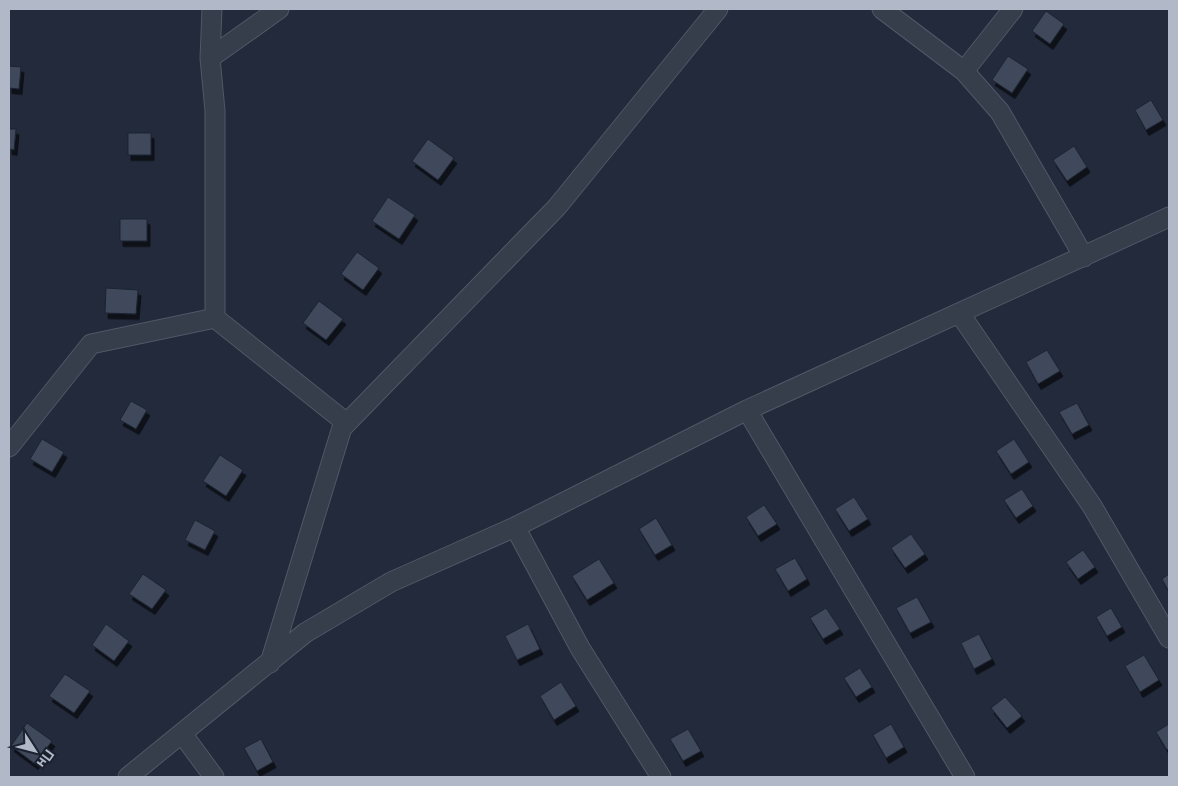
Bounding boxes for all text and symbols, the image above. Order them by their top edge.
north arrow [10,726,60,776]
text: Пн [34,746,57,771]

